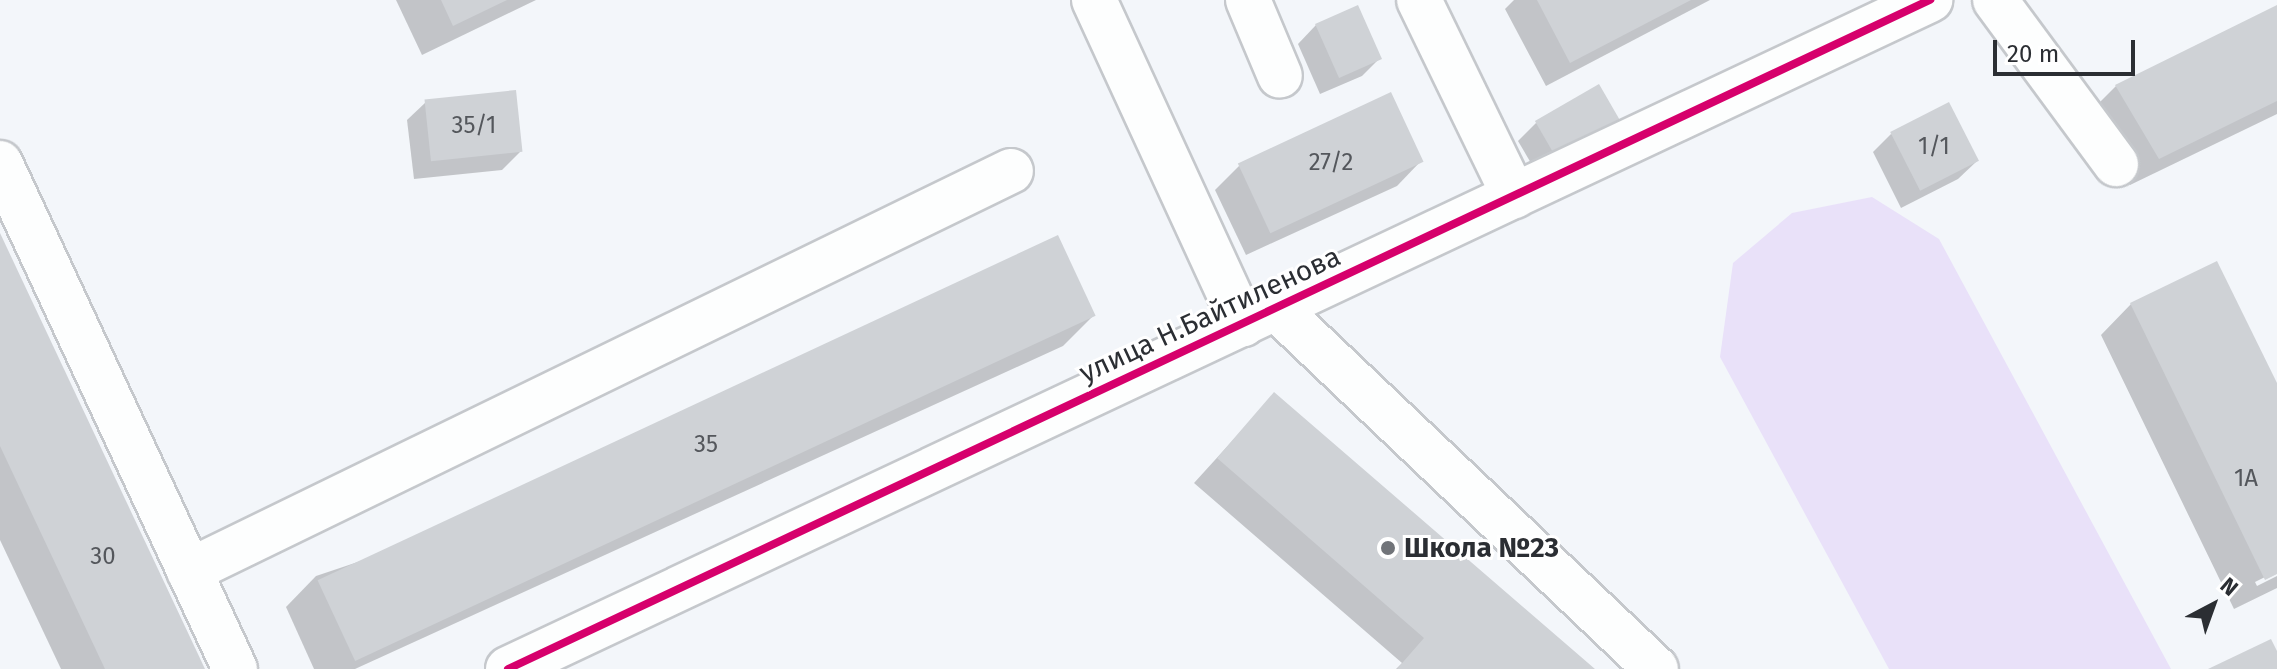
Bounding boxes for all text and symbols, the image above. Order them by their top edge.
scale bar [1997,24,2139,74]
text: 20 m [2007,40,2059,68]
house number: 35/1 [452,112,496,140]
house number: 1/1 [1918,133,1950,161]
house number: 27/2 [1309,149,1353,177]
street label: улица Н.Байтиленова [1074,240,1346,390]
house number: 35 [694,431,718,459]
house number: 1А [2234,465,2258,493]
place label: Школа №23 [1404,531,1559,565]
marker: Школа №23 [1379,539,1397,557]
house number: 30 [90,543,116,571]
north arrow [2173,565,2253,645]
text: N [2215,572,2243,601]

